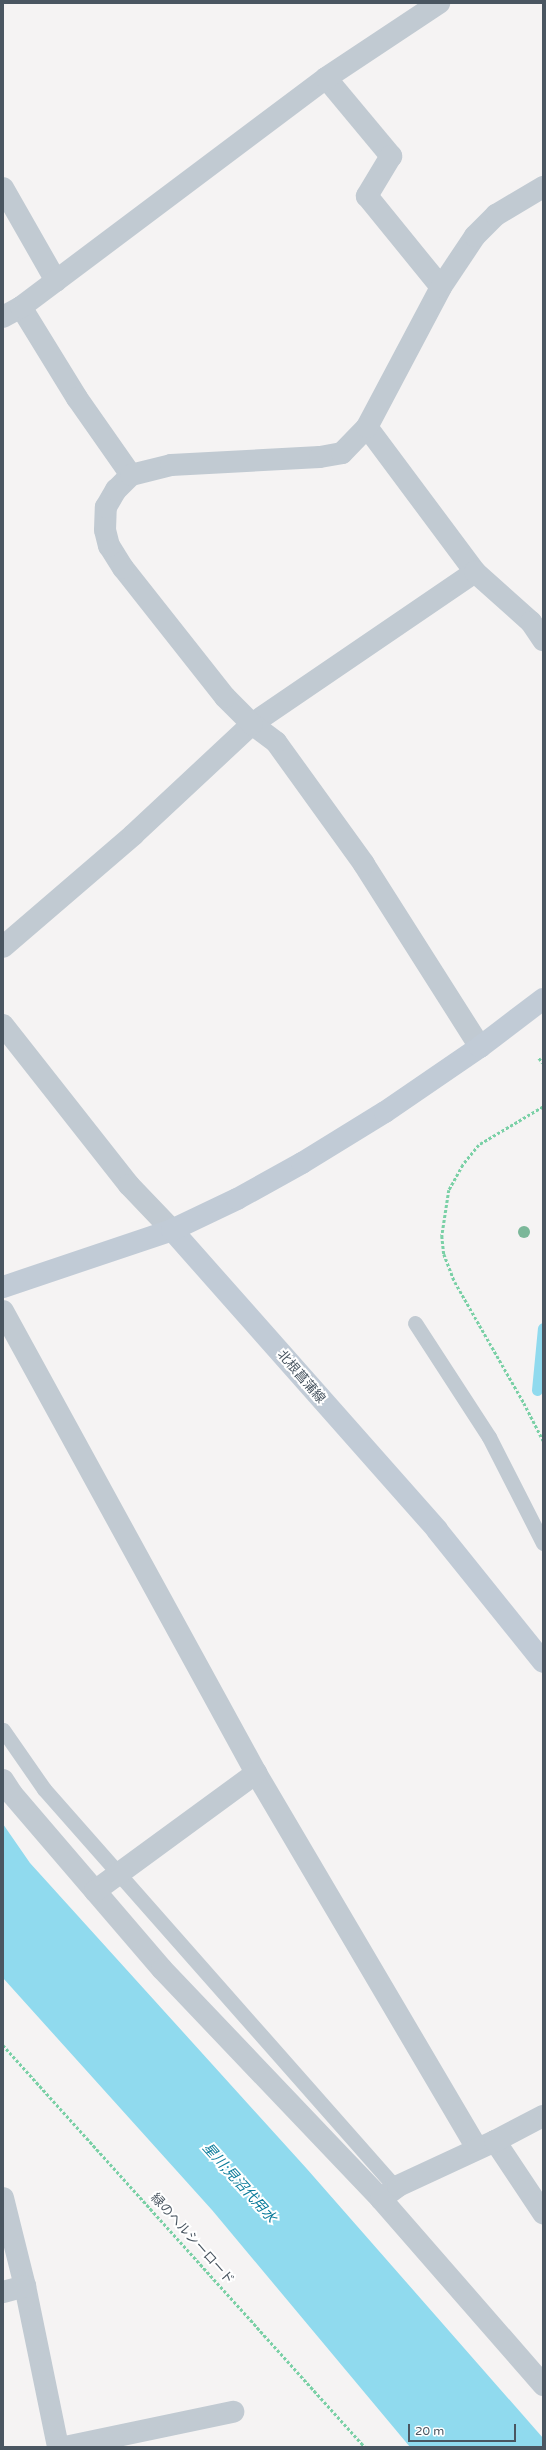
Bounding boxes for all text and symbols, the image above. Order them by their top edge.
street label: 北根菖蒲線 [274,1347,328,1407]
water label: 星川;見沼代用水 [199,2140,279,2226]
street label: 緑のヘルシーロード [147,2190,237,2288]
scale bar [410,2416,518,2442]
text: 20 m [415,2424,444,2438]

